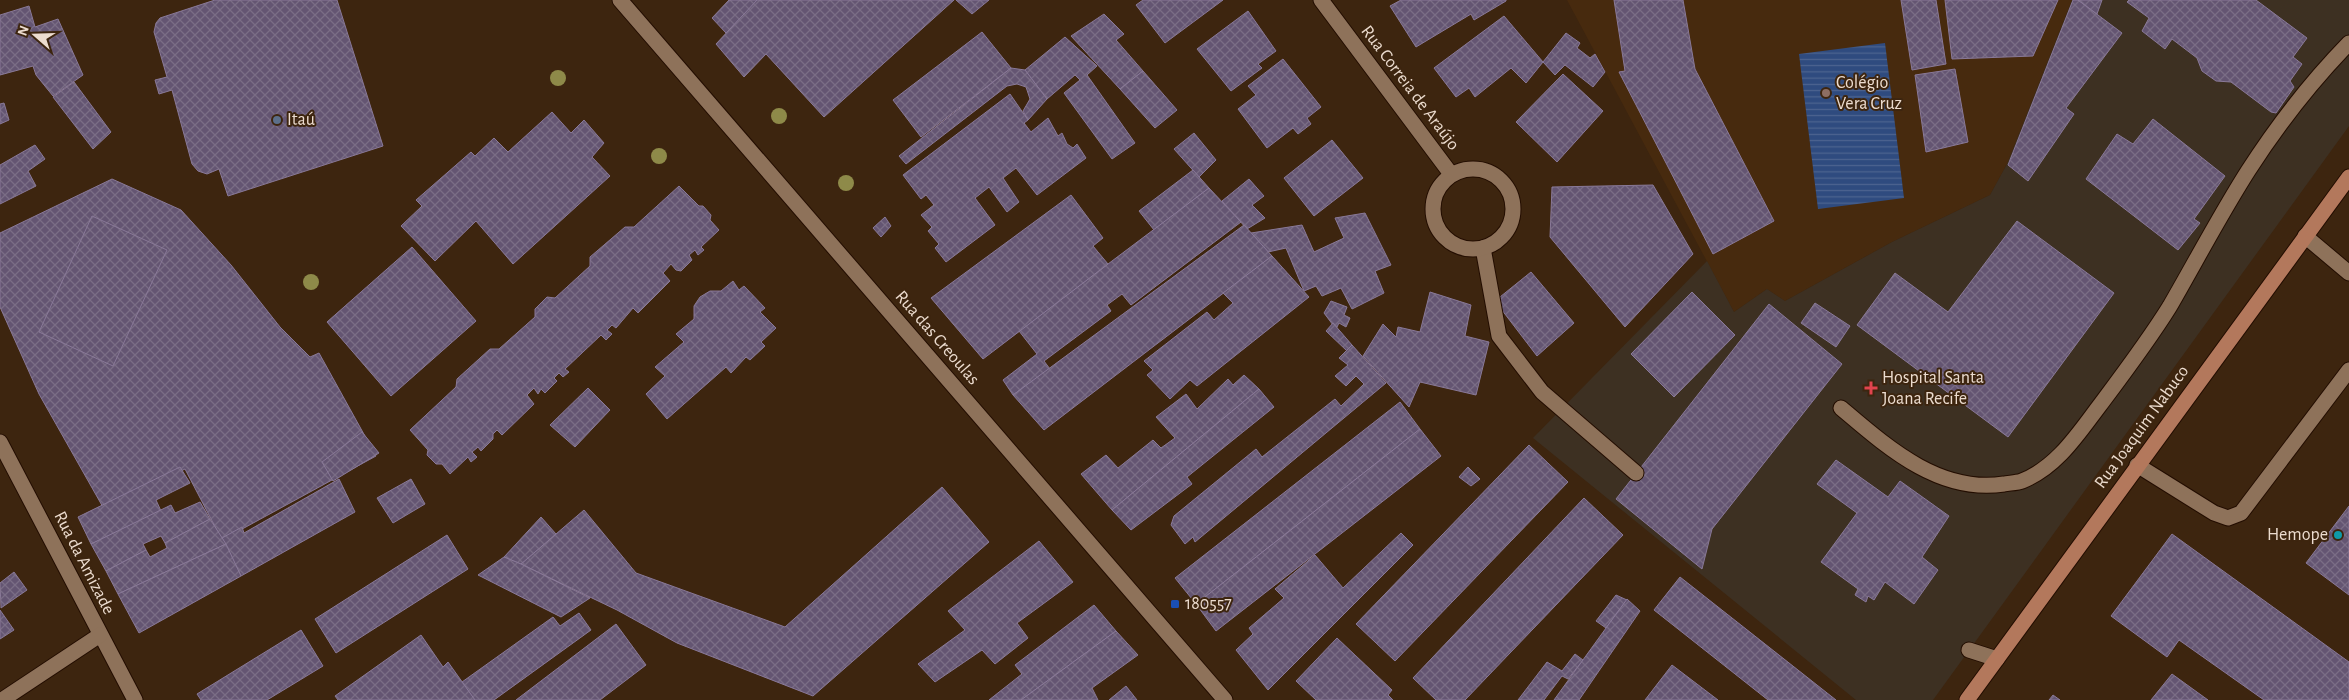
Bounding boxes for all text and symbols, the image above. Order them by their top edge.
north arrow [10,10,60,60]
street label: Rua Correia de Araújo [1357,22,1463,154]
text: N [15,24,32,38]
place label: Colégio Vera Cruz [1836,74,1902,113]
marker: Colégio Vera Cruz [1820,87,1832,99]
place label: Itaú [287,111,315,129]
marker: Itaú [271,114,283,126]
street label: Rua das Creoulas [892,288,982,388]
street label: Rua Joaquim Nabuco [2092,362,2193,492]
place label: Hospital Santa Joana Recife [1882,369,1984,408]
marker: Hospital Santa Joana Recife [1864,381,1878,395]
street label: Rua da Amizade [50,509,118,617]
place label: Hemope [2267,526,2328,544]
marker: Hemope [2332,529,2344,541]
place label: 180557 [1185,595,1232,613]
marker: 180557 [1169,598,1181,610]

